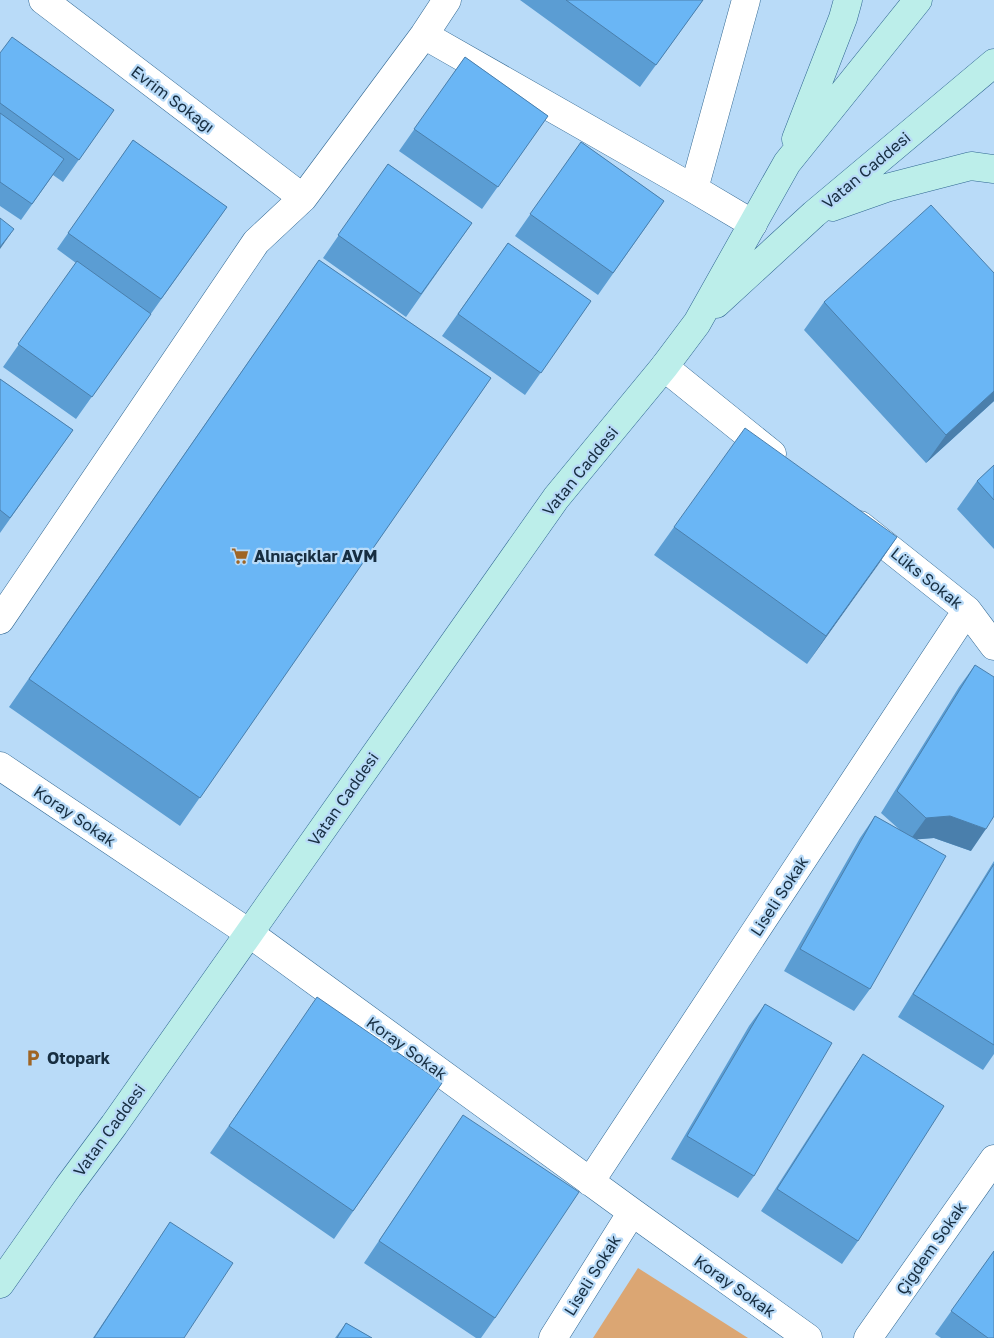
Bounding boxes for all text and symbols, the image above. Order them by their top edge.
street label: Evrim Sokağı [127,61,219,137]
street label: Vatan Caddesi [818,127,914,213]
street label: Vatan Caddesi [538,422,622,520]
street label: Lüks Sokak [887,543,967,613]
supermarket icon: Alnıaçıklar AVM [230,546,250,566]
place label: Alnıaçıklar AVM [254,546,377,566]
street label: Vatan Caddesi [303,748,383,850]
street label: Koray Sokak [30,781,120,851]
street label: Liseli Sokak [746,852,812,940]
street label: Koray Sokak [363,1012,451,1084]
parking icon: Otopark [23,1048,43,1068]
place label: Otopark [47,1048,111,1068]
street label: Vatan Caddesi [69,1080,149,1180]
street label: Çiğdem Sokak [892,1198,970,1298]
street label: Liseli Sokak [559,1231,625,1319]
street label: Koray Sokak [690,1251,780,1321]

